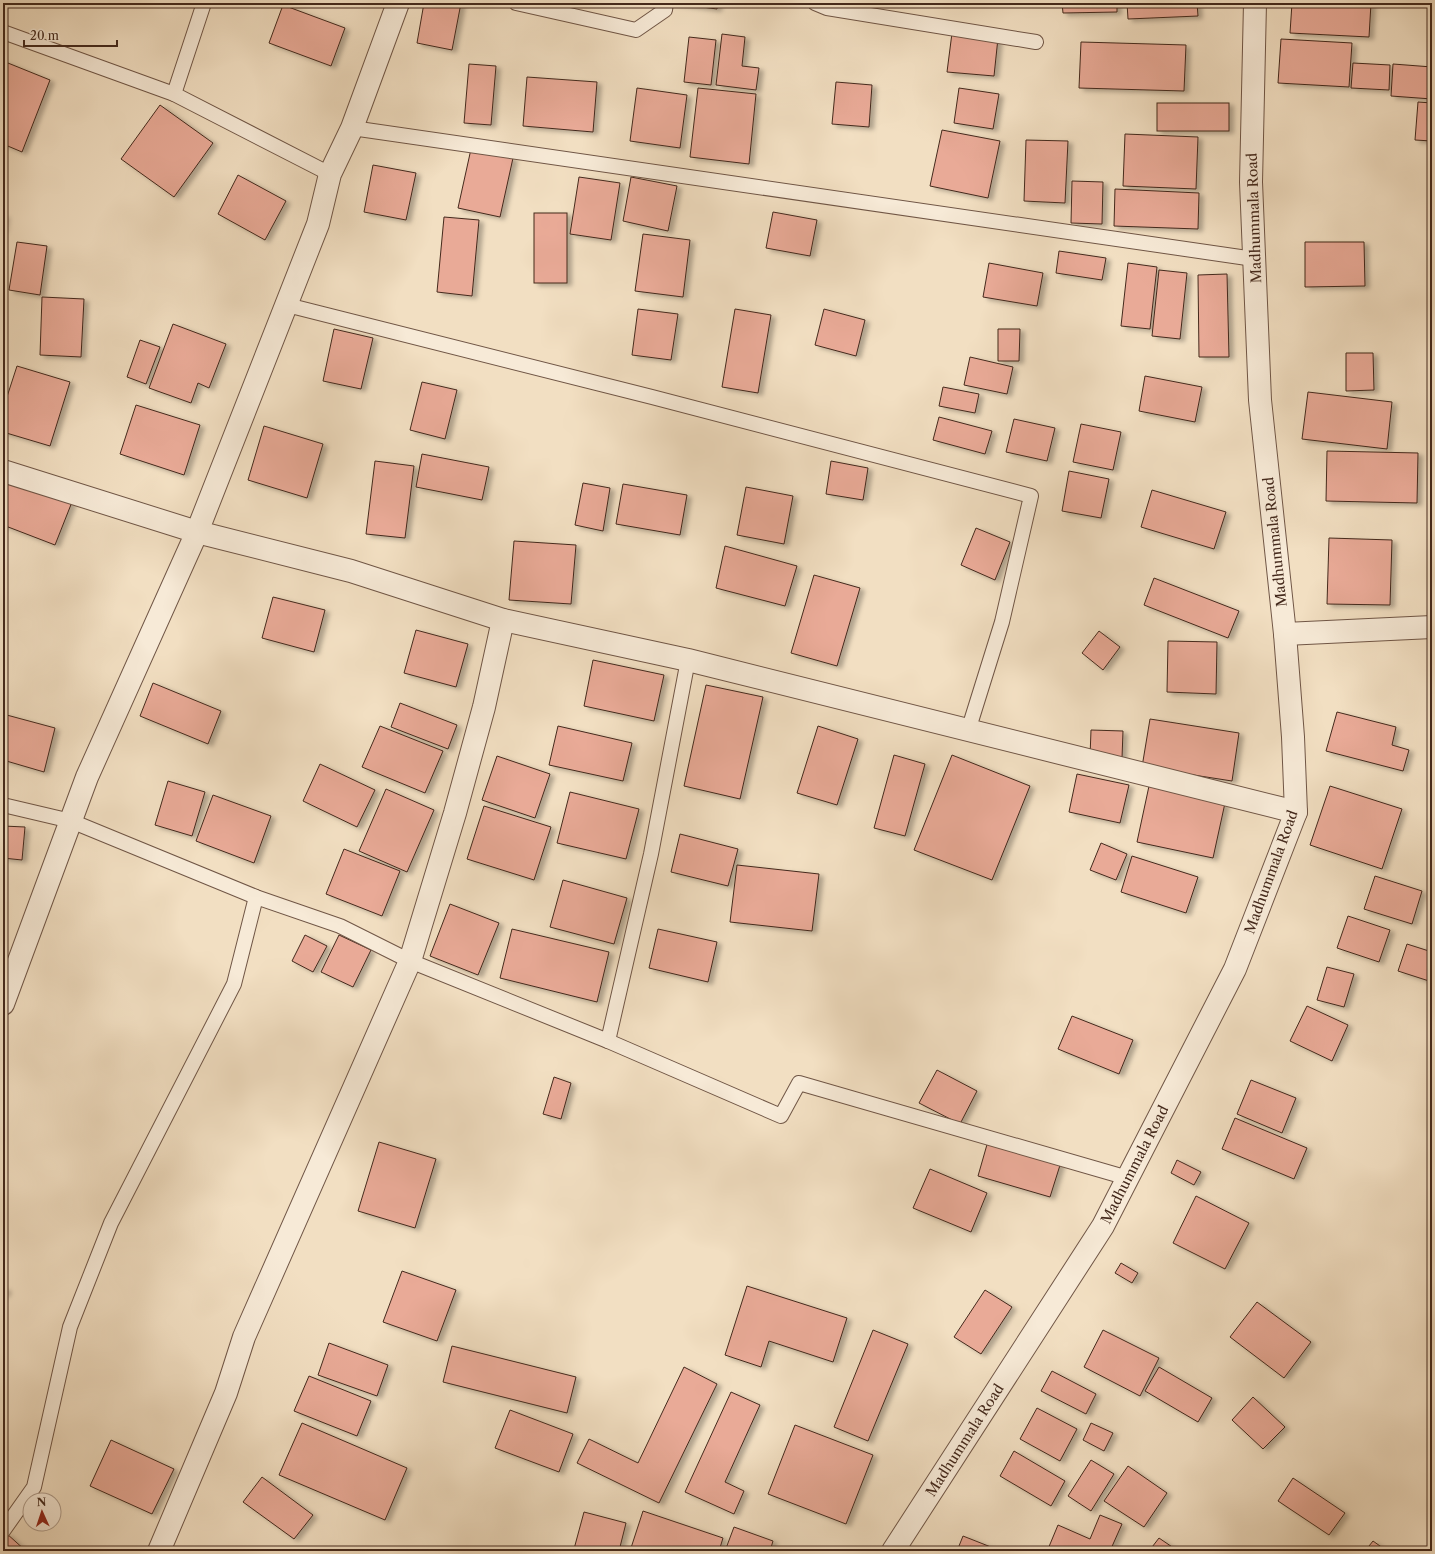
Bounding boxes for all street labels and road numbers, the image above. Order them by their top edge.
street label: Madhummala Road [1243,152,1265,284]
street label: Madhummala Road [1259,476,1291,608]
street label: Madhummala Road [1240,807,1302,936]
street label: Madhummala Road [1097,1102,1173,1227]
street label: Madhummala Road [922,1380,1008,1500]

